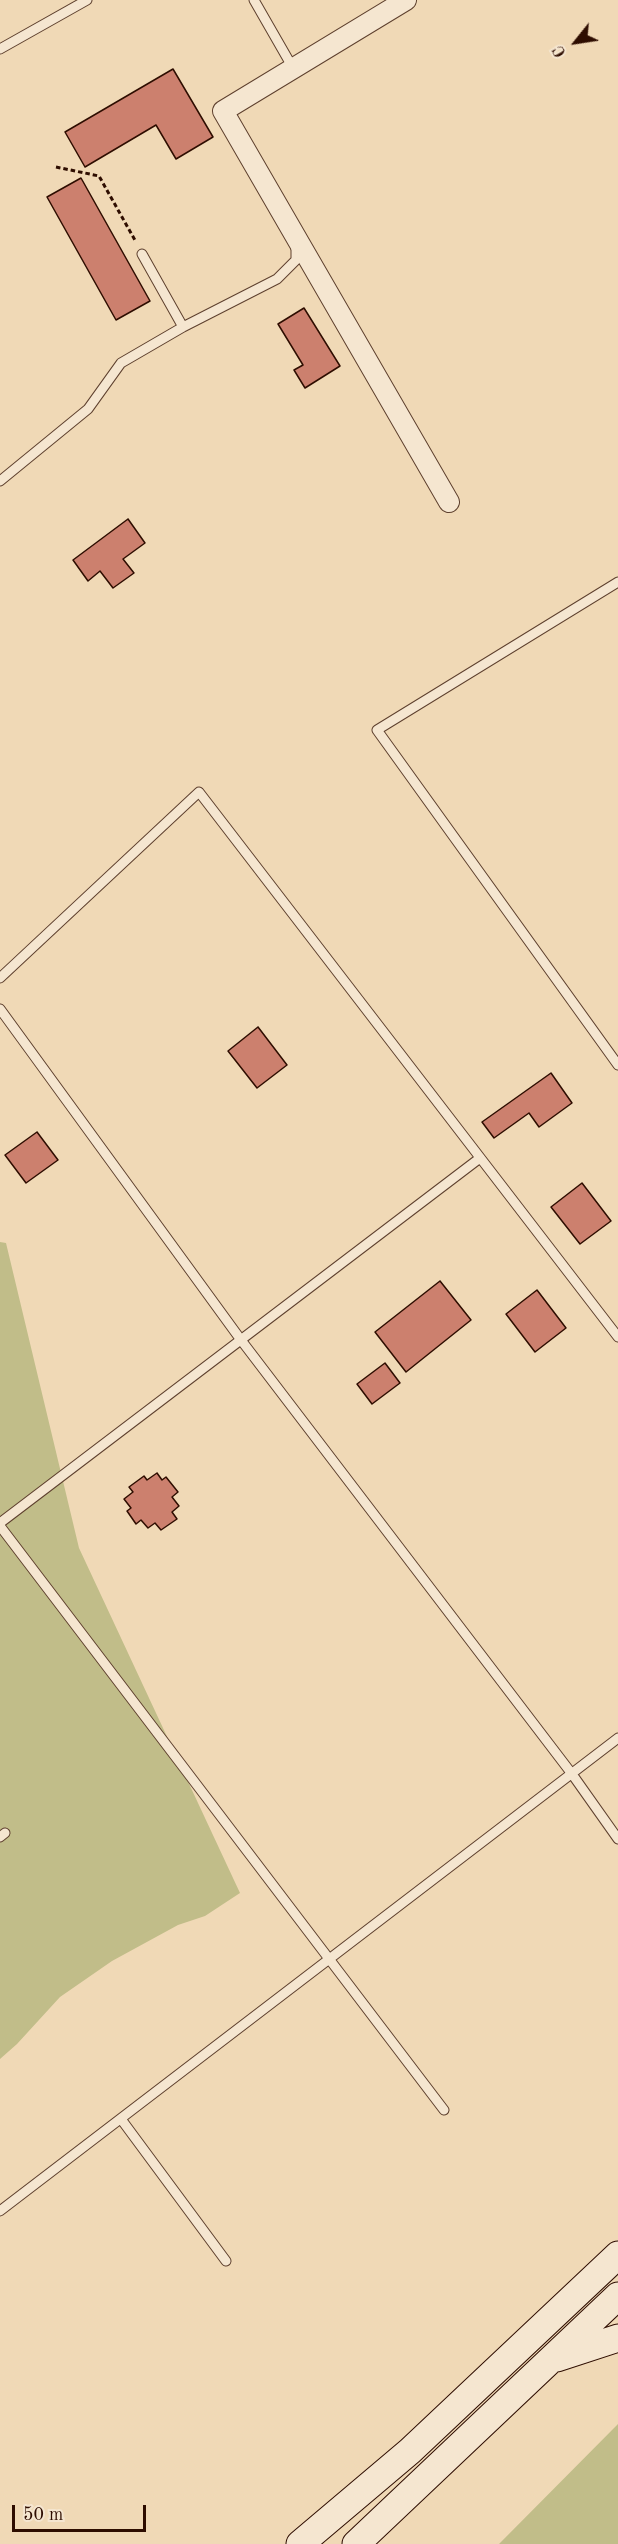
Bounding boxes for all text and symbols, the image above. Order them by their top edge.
north arrow [546,12,606,72]
text: С [551,42,570,60]
scale bar [15,2493,148,2531]
text: 50 m [23,2506,63,2524]

